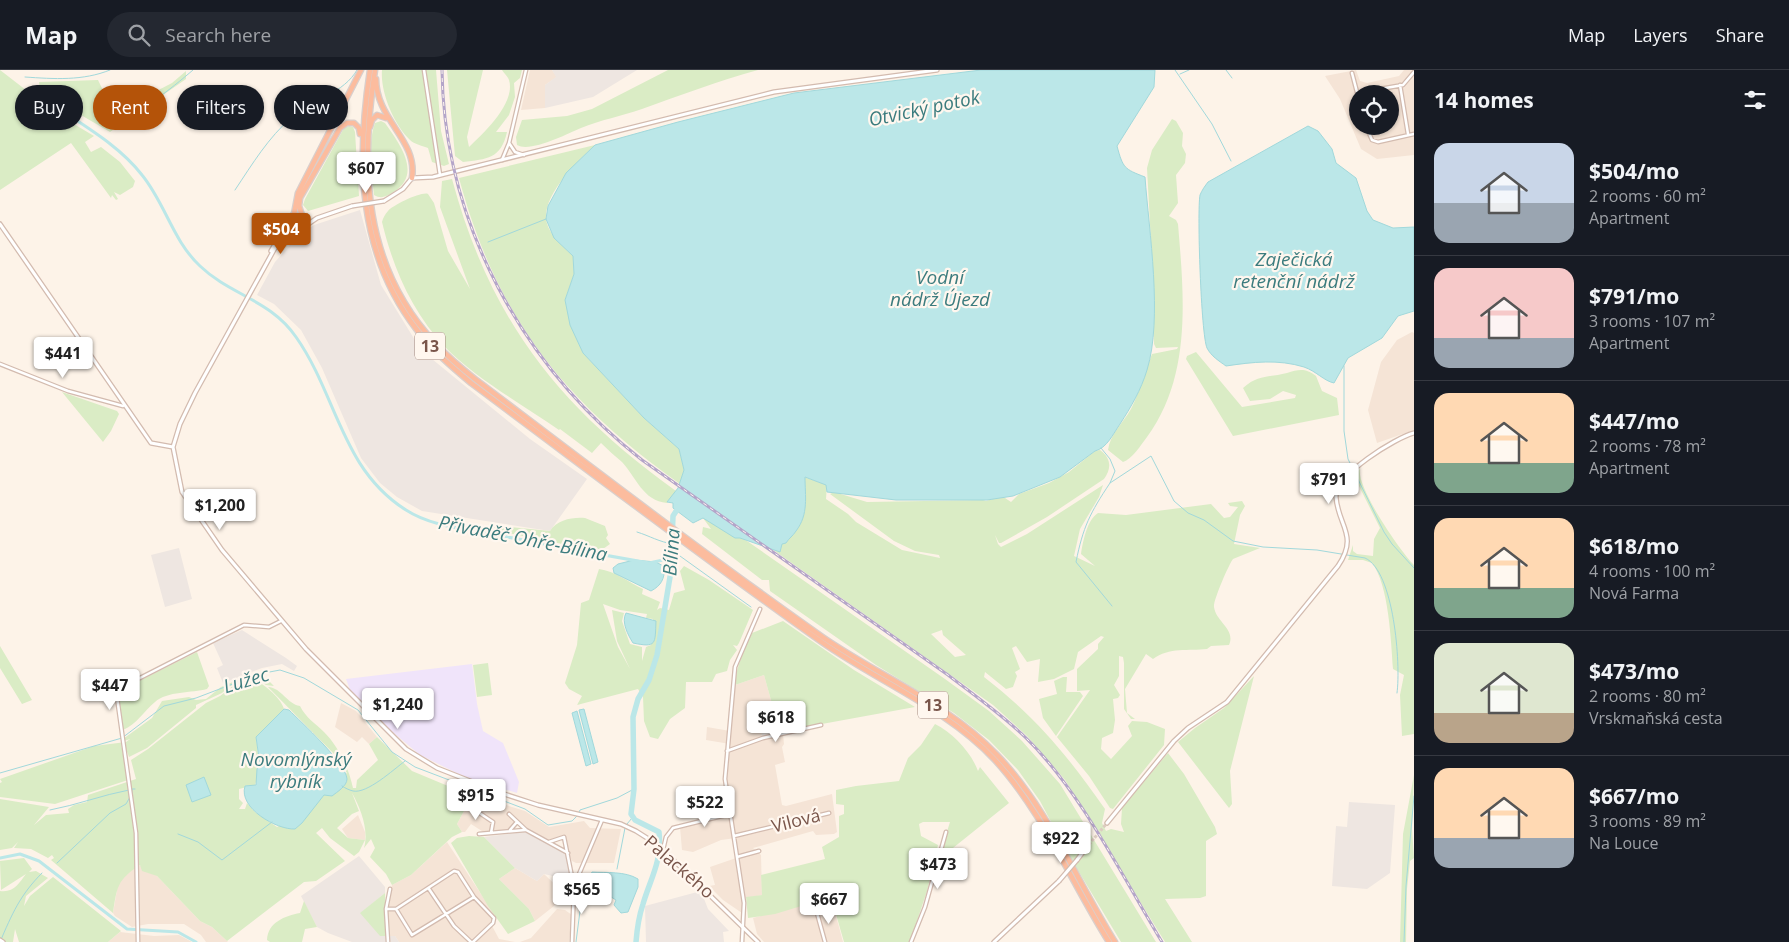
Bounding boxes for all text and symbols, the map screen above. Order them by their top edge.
search box [107,12,457,57]
text: Map [25,18,77,51]
icon: search [125,21,153,49]
text: Search here [165,22,271,48]
text: Map [1568,23,1605,47]
text: Layers [1633,23,1688,47]
text: Share [1716,23,1764,47]
water label: Otvický potok [866,83,983,132]
chip: Buy [15,85,83,130]
chip: Rent [93,85,167,130]
chip: Filters [177,85,264,130]
chip: New [274,85,348,130]
map controls [1349,85,1399,135]
button: locate [1349,85,1399,135]
text: 14 homes [1434,86,1534,114]
icon: filters [1741,86,1769,114]
pin: $607 [336,152,396,194]
text: $607 [348,157,384,179]
text: $504/mo [1589,157,1679,185]
icon: home [1474,163,1534,223]
text: 2 rooms · 60 m² [1589,185,1706,207]
text: Apartment [1589,207,1669,229]
pin: $504 [251,212,311,255]
text: $504 [263,218,299,240]
water label: Zaječická retenční nádrž [1233,246,1355,294]
water label: Vodní nádrž Újezd [890,264,991,312]
text: $791/mo [1589,282,1679,310]
icon: home [1474,288,1534,348]
text: 3 rooms · 107 m² [1589,310,1715,332]
road number: 13 [415,332,445,360]
text: Apartment [1589,332,1669,354]
pin: $441 [33,336,93,379]
text: $441 [45,342,81,364]
text: $447/mo [1589,407,1679,435]
icon: home [1474,413,1534,473]
text: 2 rooms · 78 m² [1589,435,1706,457]
text: Apartment [1589,457,1669,479]
pin: $791 [1299,462,1359,505]
text: $791 [1311,468,1347,490]
pin: $1,200 [179,488,261,531]
text: $1,200 [195,494,245,516]
water label: Přivaděč Ohře-Bílina [436,509,610,567]
water label: Bílina [656,527,686,577]
text: $618/mo [1589,532,1679,560]
icon: home [1474,538,1534,598]
text: 4 rooms · 100 m² [1589,560,1715,582]
text: Nová Farma [1589,582,1679,604]
text: $473/mo [1589,657,1679,685]
water label: Lužec [220,661,272,699]
icon: home [1474,663,1534,723]
pin: $447 [80,668,140,711]
text: $447 [92,674,128,696]
text: 2 rooms · 80 m² [1589,685,1706,707]
pin: $1,240 [357,688,439,730]
road number: 13 [918,692,948,718]
text: $1,240 [373,693,423,715]
pin: $618 [746,700,806,743]
text: $618 [758,706,794,728]
text: Vrskmaňská cesta [1589,707,1723,729]
water label: Novomlýnský rybník [241,746,353,794]
pin: $915 [446,778,506,821]
text: $667/mo [1589,782,1679,810]
text: $915 [458,784,494,806]
pin: $522 [675,786,735,828]
icon: home [1474,788,1534,848]
text: $522 [687,791,723,813]
street label: Vilová [769,802,823,838]
text: 3 rooms · 89 m² [1589,810,1706,832]
pin: $922 [1031,822,1091,864]
text: $922 [1043,827,1079,849]
street label: Palackého [640,829,720,903]
text: Na Louce [1589,832,1659,854]
pin: $473 [908,848,968,890]
text: $473 [920,853,956,875]
pin: $565 [552,872,612,915]
text: $565 [564,878,600,900]
pin: $667 [799,882,859,925]
text: $667 [811,888,847,910]

